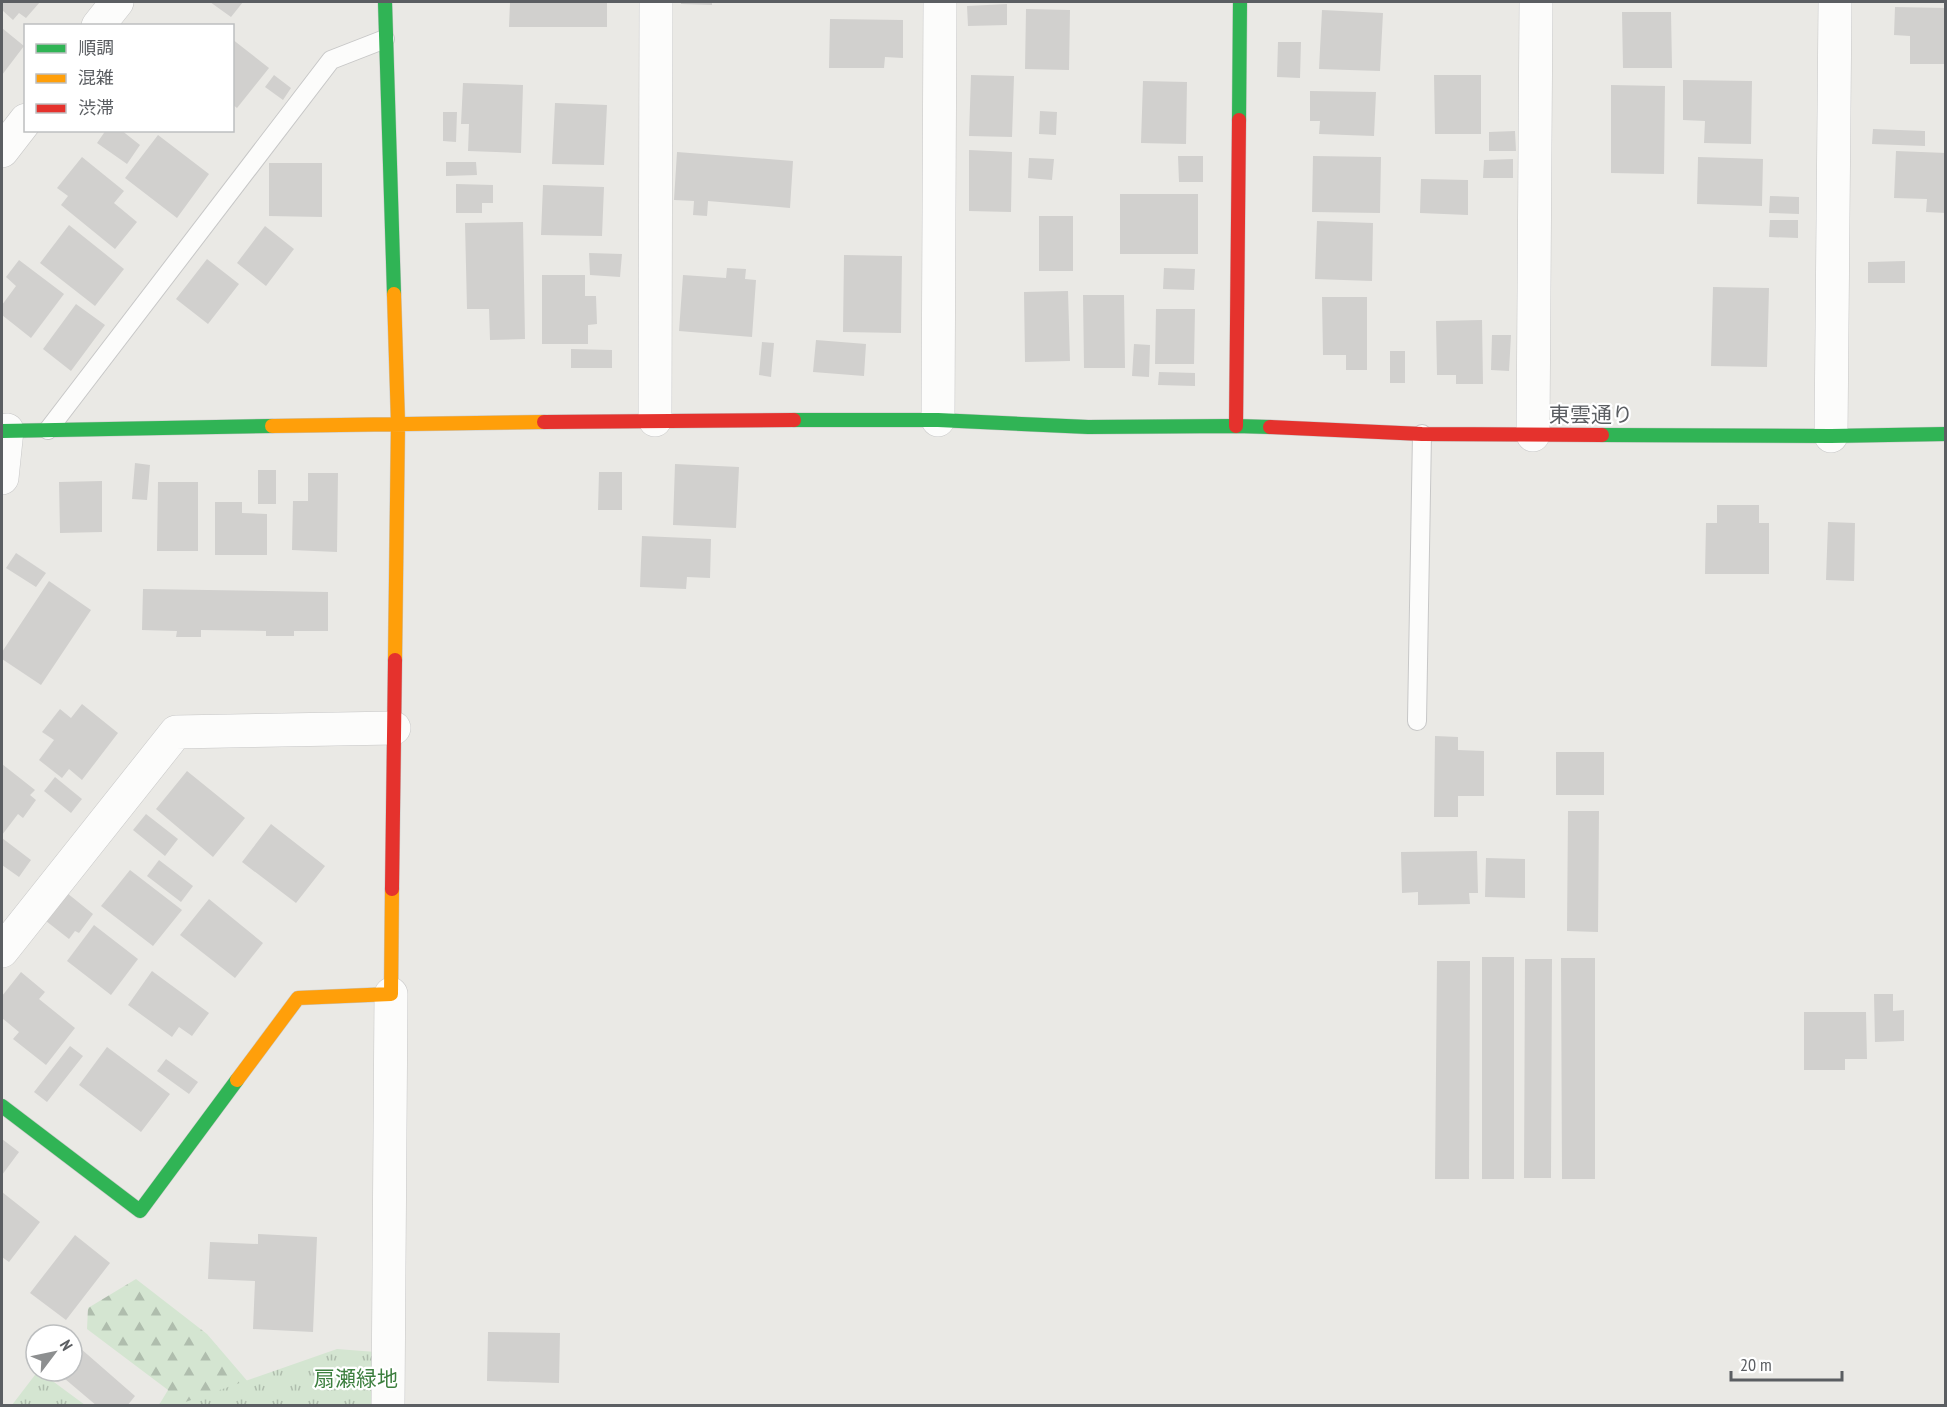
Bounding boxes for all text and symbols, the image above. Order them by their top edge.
legend [24,24,234,132]
text: 順調 [78,36,114,59]
text: 混雑 [78,66,114,89]
text: 渋滞 [78,96,114,119]
street label: 東雲通り [1549,401,1633,428]
north arrow [24,1323,84,1383]
text: N [56,1336,77,1354]
scale bar [1731,1344,1842,1382]
text: 20 m [1740,1353,1772,1376]
park label: 扇瀬緑地 [314,1365,398,1392]

